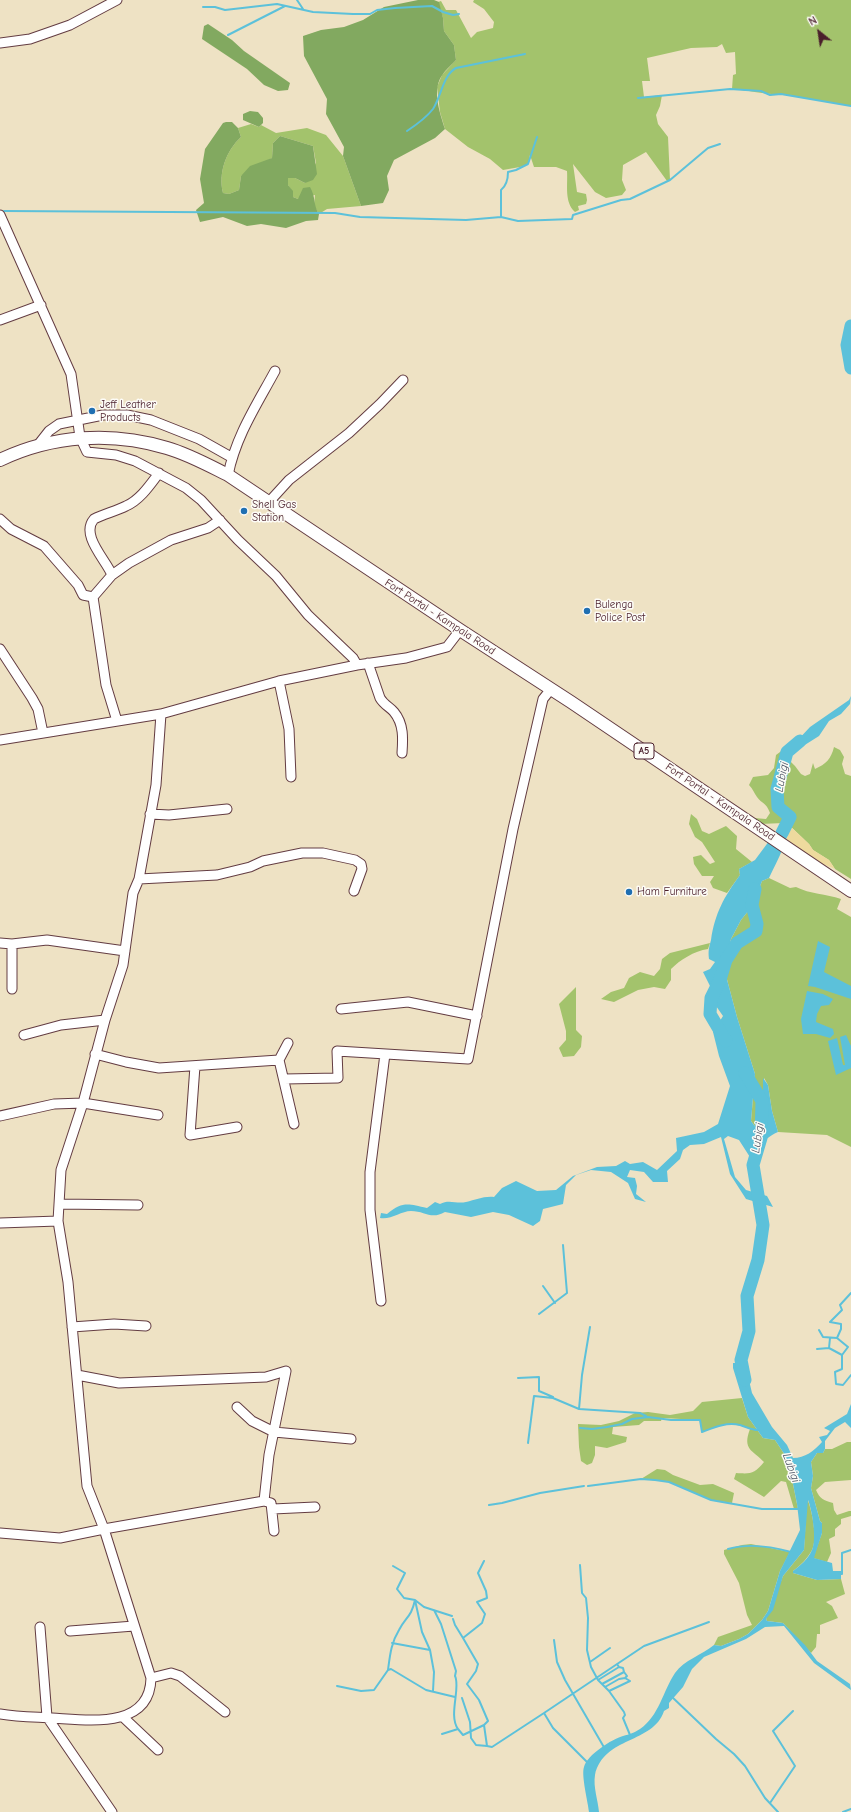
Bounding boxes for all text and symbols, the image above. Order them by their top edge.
north arrow [799,12,839,52]
text: N [806,14,819,29]
place label: Jeff Leather Products [100,398,156,424]
marker: Jeff Leather Products [87,406,97,416]
place label: Shell Gas Station [252,498,296,524]
marker: Shell Gas Station [239,506,249,516]
street label: Fort Portal - Kampala Road [382,576,498,658]
place label: Bulenga Police Post [595,598,645,624]
marker: Bulenga Police Post [582,606,592,616]
road number: A5 [634,743,654,759]
street label: Fort Portal - Kampala Road [663,760,777,844]
water label: Lubigi [772,761,792,793]
place label: Ham Furniture [637,885,707,899]
marker: Ham Furniture [624,887,634,897]
water label: Lubigi [749,1122,767,1154]
water label: Lubigi [779,1451,803,1485]

